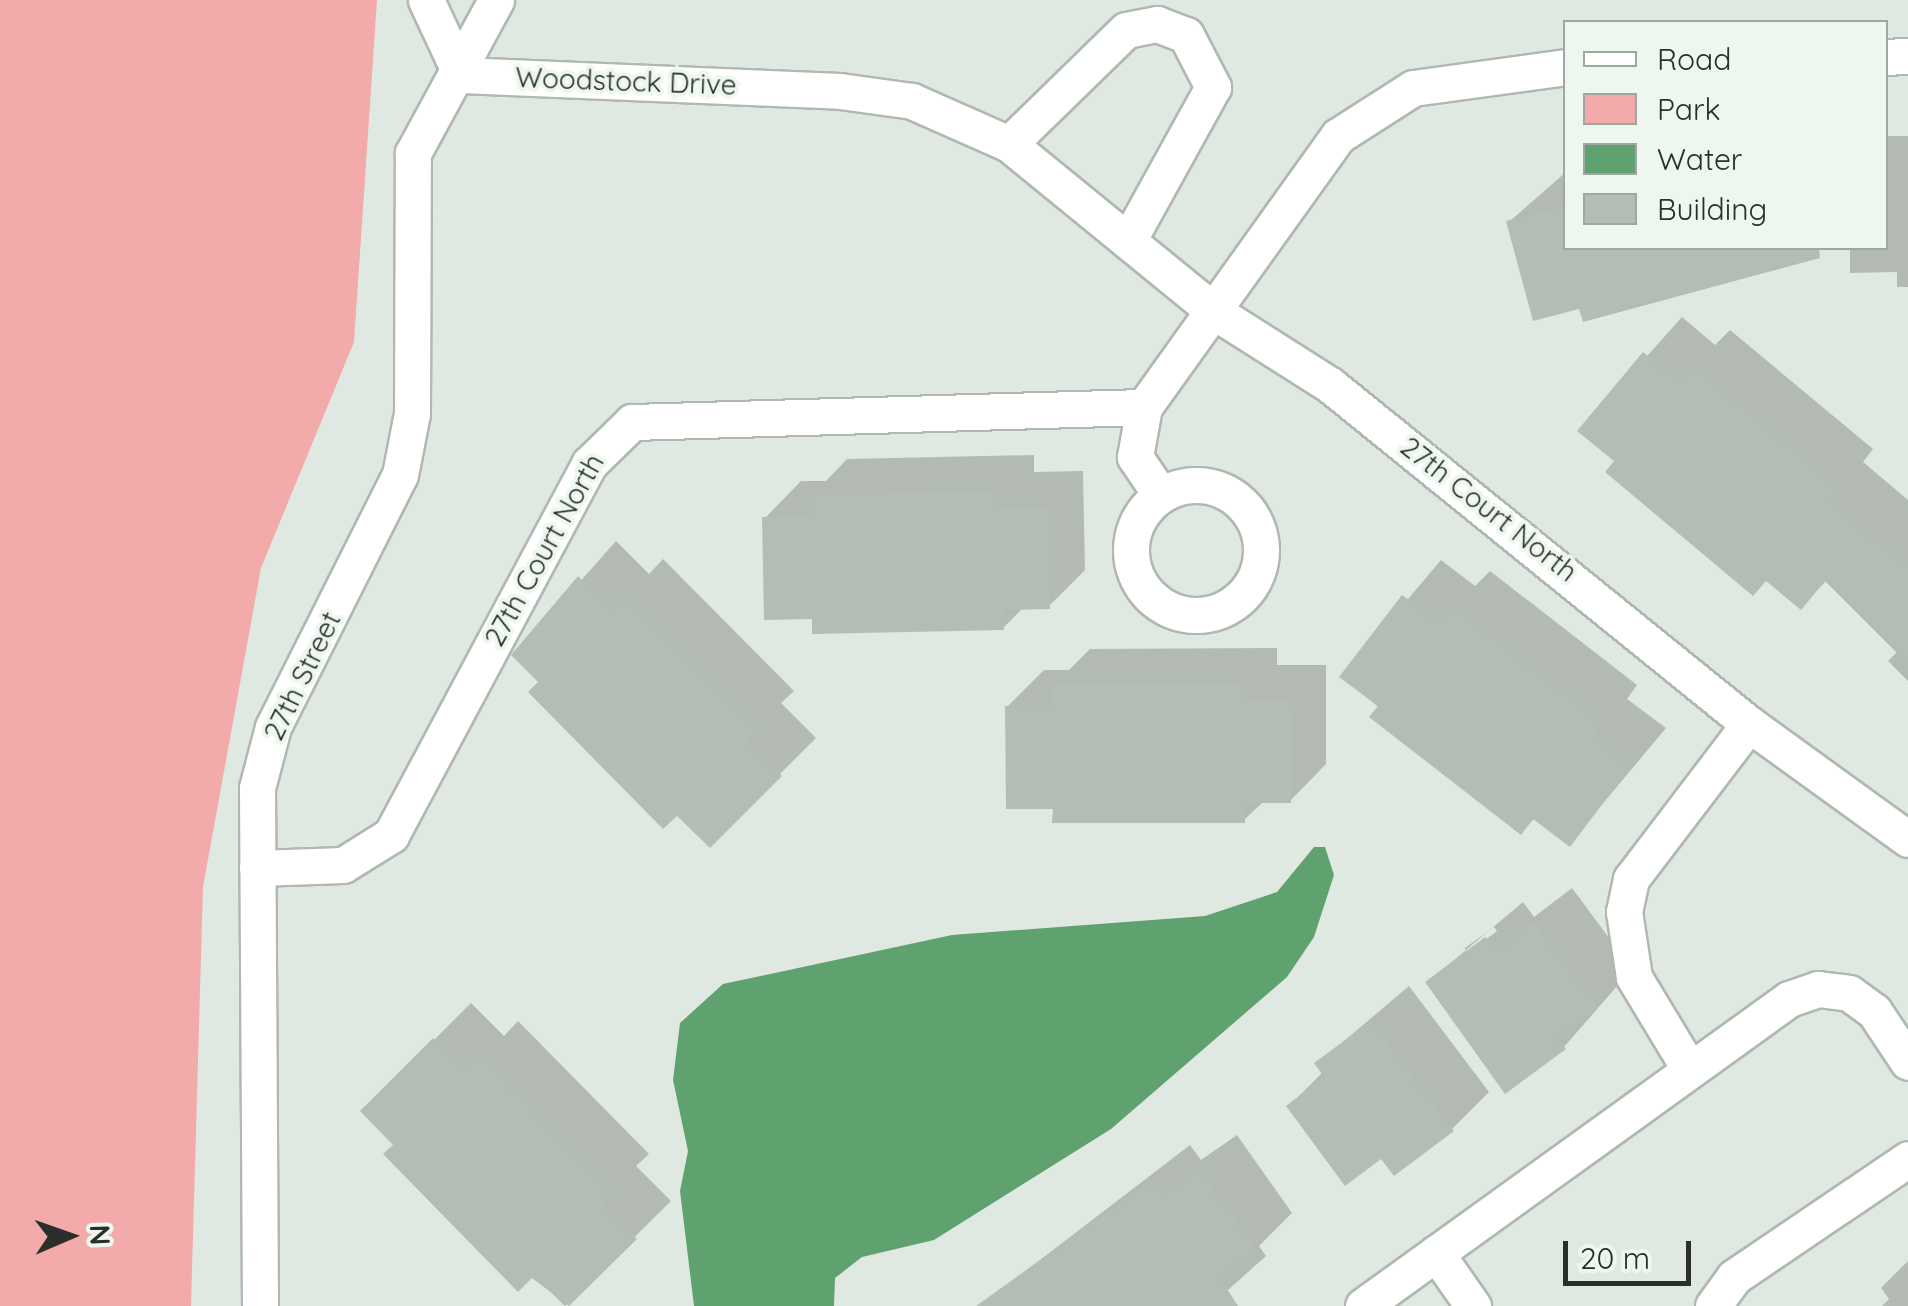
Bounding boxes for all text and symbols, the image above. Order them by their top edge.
legend [1563,20,1888,250]
text: Road [1657,40,1731,78]
street label: Woodstock Drive [515,60,737,102]
text: Park [1657,90,1721,128]
text: Water [1657,140,1742,178]
text: Building [1657,190,1767,228]
street label: 27th Court North [1394,430,1584,588]
street label: 27th Court North [477,448,611,652]
street label: 27th Street [256,606,348,746]
north arrow [20,1186,120,1286]
scale bar [1568,1221,1696,1283]
text: N [83,1224,118,1246]
text: 20 m [1580,1239,1650,1277]

